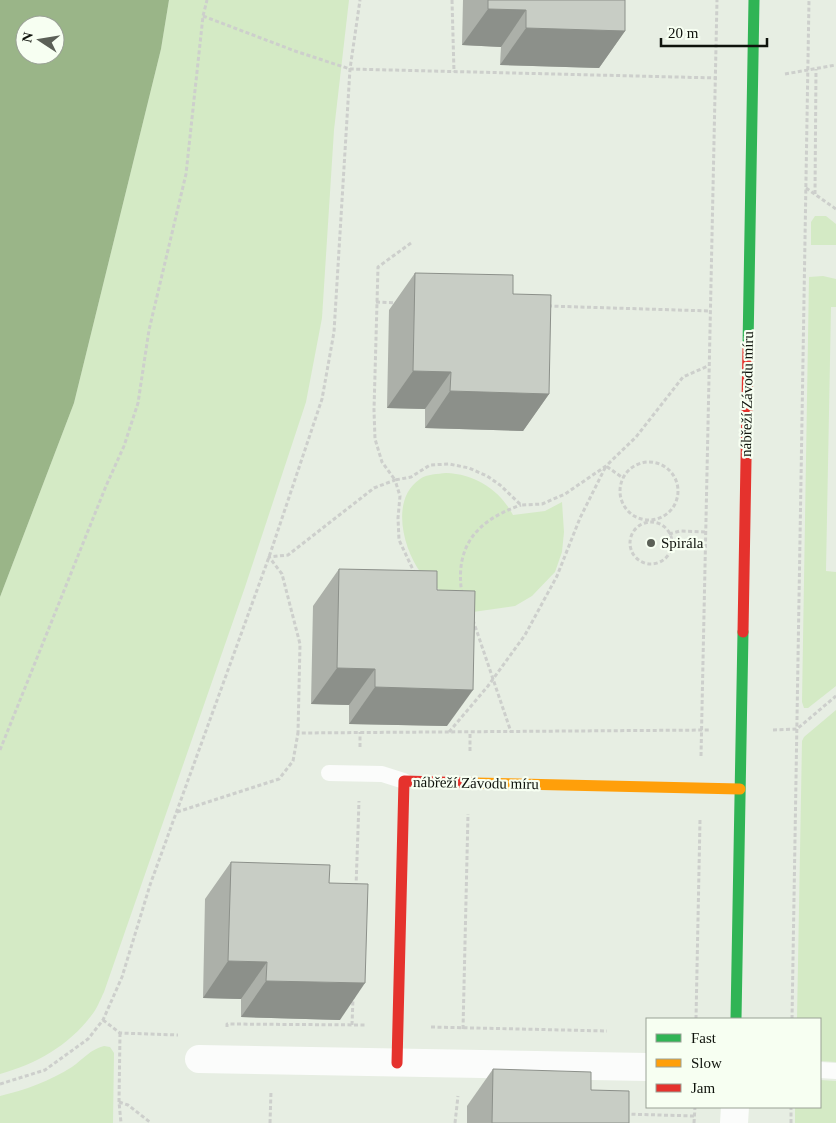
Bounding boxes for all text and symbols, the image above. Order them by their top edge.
north arrow [15,15,65,65]
scale bar [661,15,767,47]
text: 20 m [668,25,699,41]
text: N [19,31,36,44]
street label: nábřeží Závodu míru [738,330,756,457]
place label: Spirála [661,535,704,551]
marker: Spirála [645,537,657,549]
street label: nábřeží Závodu míru [413,774,540,792]
legend [646,1018,821,1108]
text: Fast [691,1030,717,1046]
text: Slow [691,1055,722,1071]
text: Jam [691,1080,715,1096]

